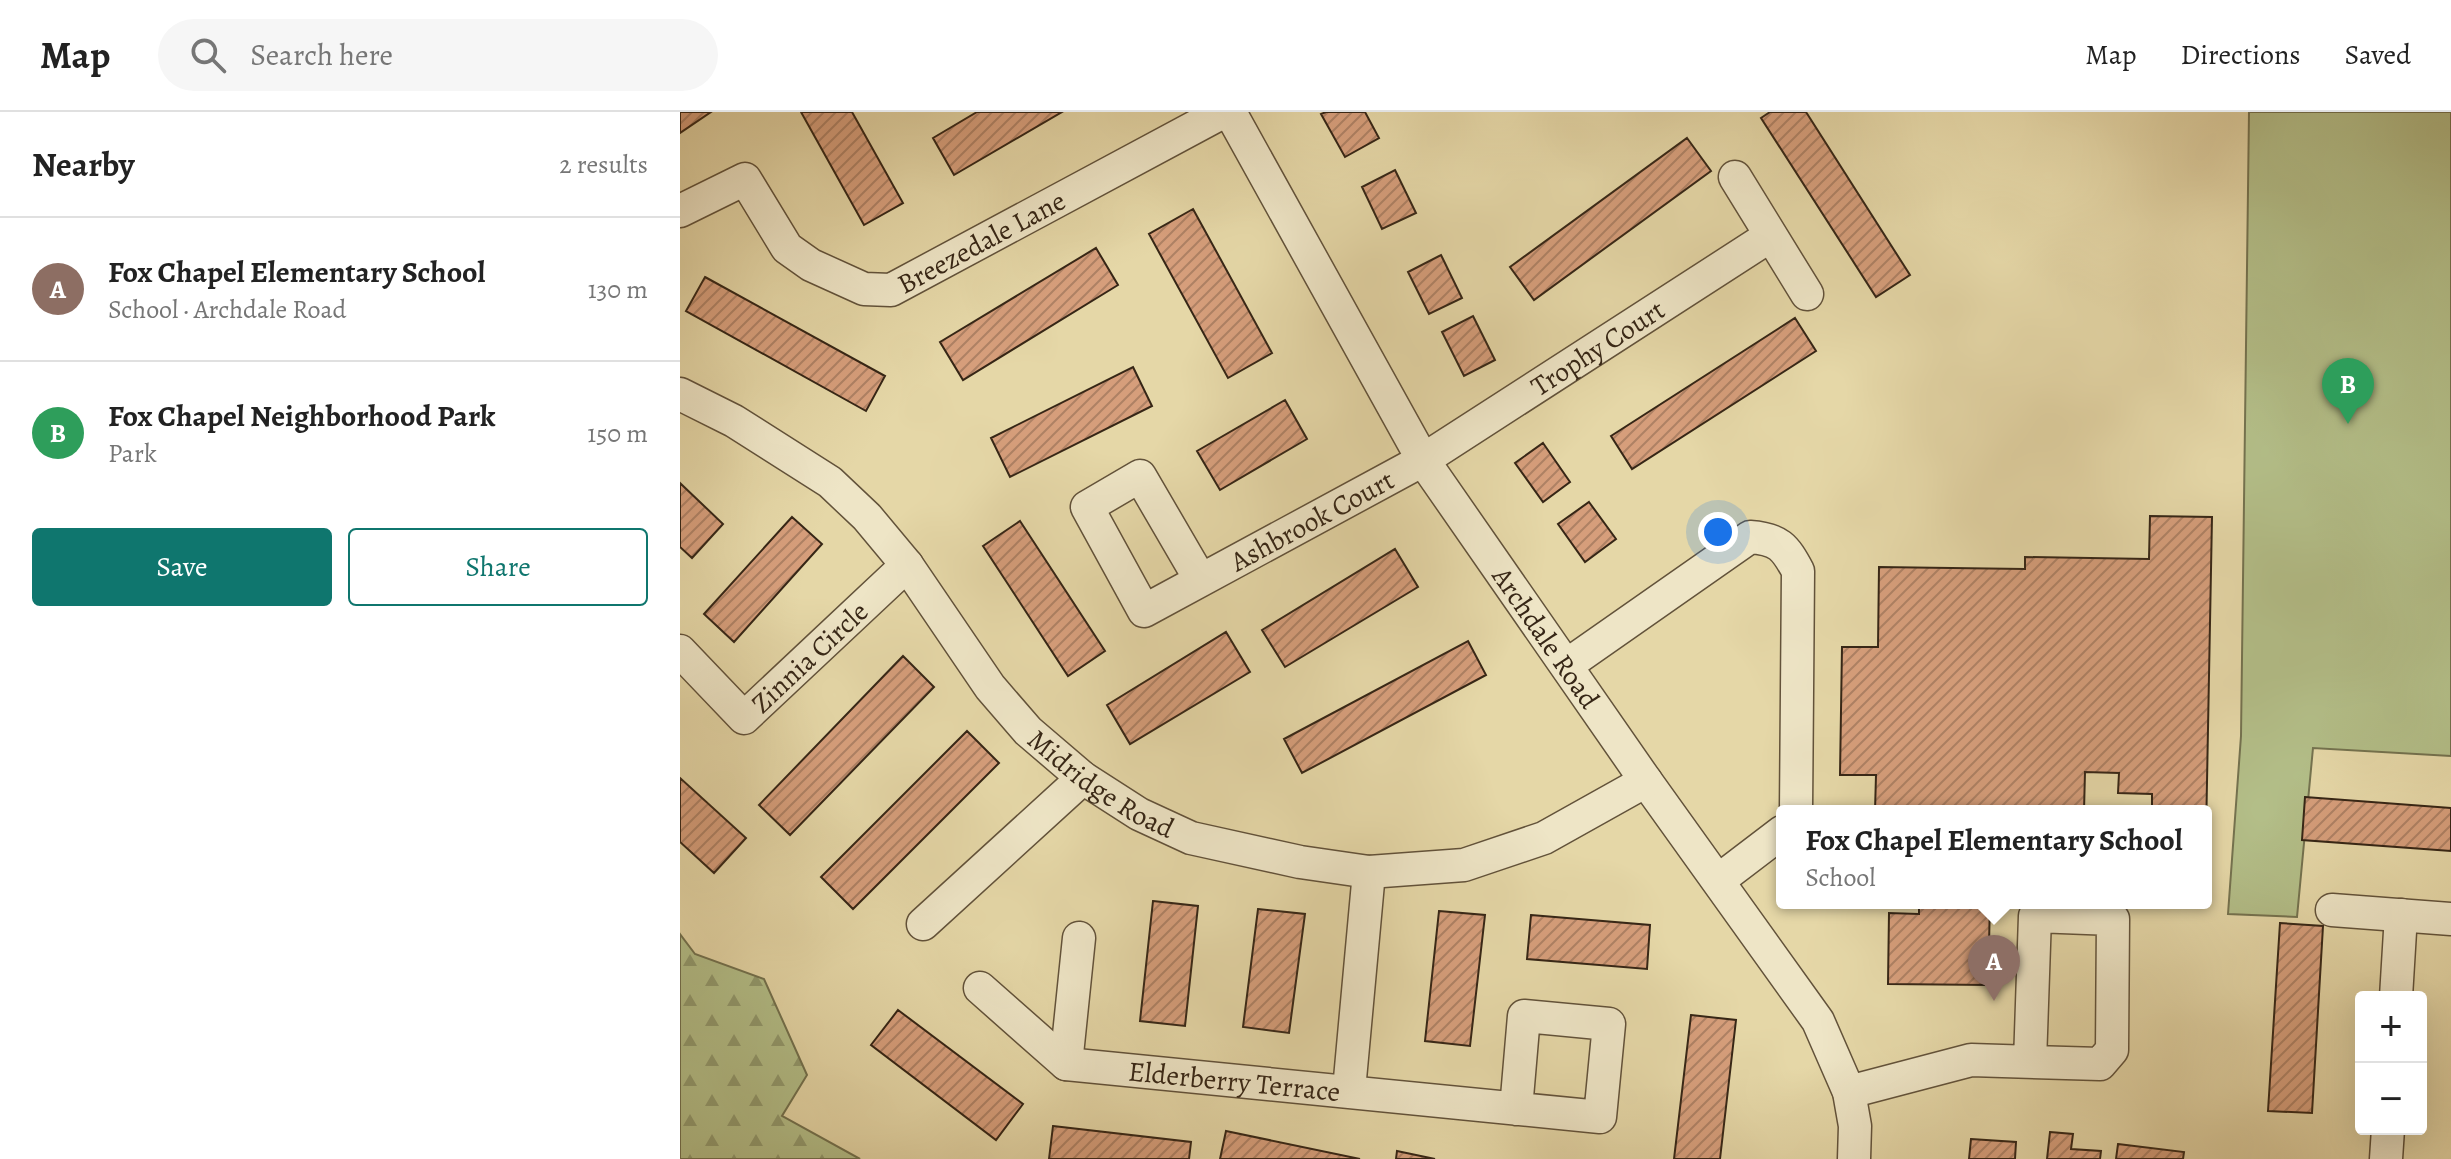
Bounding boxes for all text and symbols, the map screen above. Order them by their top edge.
search box [158,19,718,91]
text: Map [40,29,110,81]
icon: search [186,33,230,77]
text: Search here [250,35,393,75]
text: Map [2085,36,2136,74]
text: Directions [2180,36,2301,74]
text: Saved [2345,36,2411,74]
text: Nearby [32,141,135,188]
text: 2 results [559,147,648,182]
street label: Breezedale Lane [891,182,1072,303]
text: Fox Chapel Elementary School [108,252,486,292]
text: A [50,272,66,307]
text: 130 m [588,272,648,307]
street label: Trophy Court [1524,291,1672,406]
text: School · Archdale Road [108,292,346,327]
pin: B [2322,358,2374,424]
text: Fox Chapel Neighborhood Park [108,396,496,436]
text: B [50,416,66,451]
text: 150 m [587,416,648,451]
text: Park [108,436,157,471]
street label: Ashbrook Court [1223,461,1401,581]
your location [1698,512,1738,552]
button: Save [32,528,332,606]
button: Share [348,528,648,606]
street label: Archdale Road [1482,559,1609,717]
street label: Zinnia Circle [743,593,877,722]
street label: Midridge Road [1019,721,1181,848]
popup [1776,805,2212,909]
text: Fox Chapel Elementary School [1805,820,2183,860]
text: School [1805,860,1876,895]
pin: A [1968,935,2020,1001]
map controls [2355,991,2427,1135]
button: + [2355,991,2427,1063]
street label: Elderberry Terrace [1127,1052,1342,1111]
button: − [2355,1063,2427,1135]

